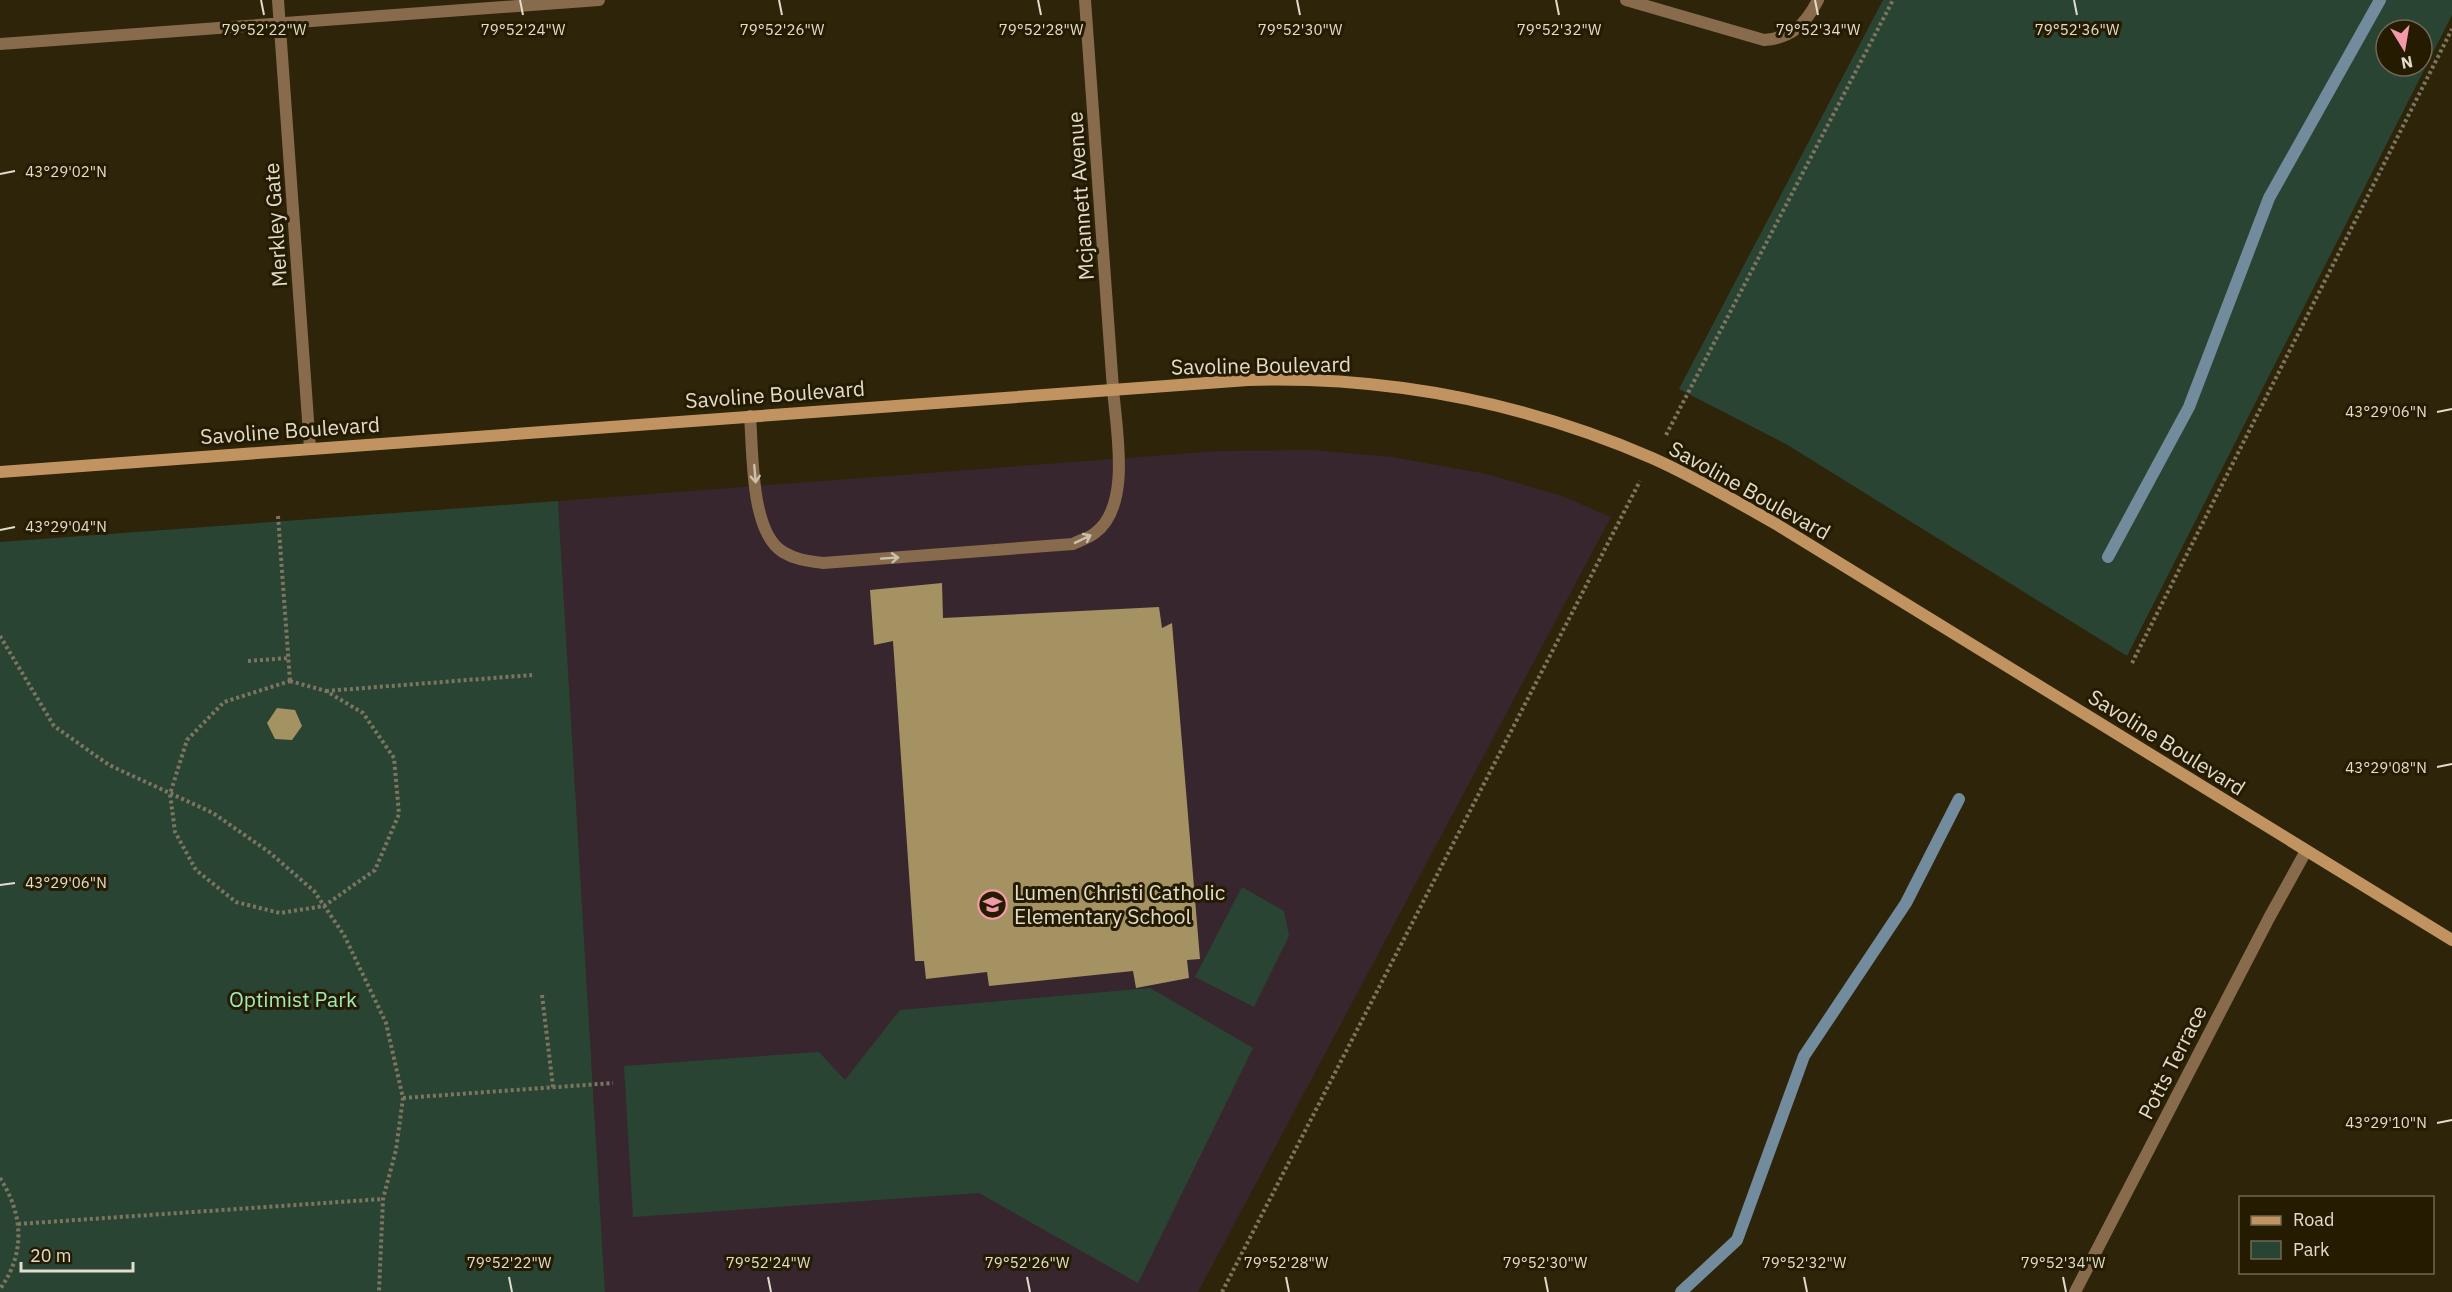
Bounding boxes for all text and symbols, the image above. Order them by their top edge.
north arrow [2374,18,2434,78]
text: 79°52'22"W [222,20,307,39]
text: 79°52'24"W [481,20,566,39]
text: 79°52'26"W [740,20,825,39]
text: 79°52'28"W [999,20,1084,39]
text: 79°52'30"W [1258,20,1343,39]
text: 79°52'32"W [1517,20,1602,39]
text: 79°52'34"W [1776,20,1861,39]
text: 79°52'36"W [2035,20,2120,39]
text: N [2399,52,2414,74]
street label: Mcjannett Avenue [1060,111,1100,281]
text: 43°29'02"N [25,162,107,181]
street label: Merkley Gate [257,162,293,288]
street label: Savoline Boulevard [1171,349,1351,381]
street label: Savoline Boulevard [684,374,866,414]
text: 43°29'06"N [2345,402,2427,421]
street label: Savoline Boulevard [199,410,381,450]
street label: Savoline Boulevard [1664,434,1836,546]
one-way arrow [750,464,761,483]
text: 43°29'04"N [25,517,107,536]
one-way arrow [1074,533,1092,544]
one-way arrow [879,552,899,563]
street label: Savoline Boulevard [2083,682,2251,802]
text: 43°29'08"N [2345,758,2427,777]
text: 43°29'06"N [25,873,107,892]
place label: Lumen Christi Catholic Elementary School [1014,878,1225,930]
school or university icon: Lumen Christi Catholic Elementary School [977,888,1009,920]
park label: Optimist Park [229,985,357,1013]
street label: Potts Terrace [2131,1000,2213,1124]
text: 43°29'10"N [2345,1113,2427,1132]
legend [2239,1196,2434,1274]
text: Road [2293,1208,2334,1231]
scale bar [21,1235,134,1273]
text: Park [2293,1238,2330,1261]
text: 20 m [30,1244,72,1267]
text: 79°52'22"W [467,1253,552,1272]
text: 79°52'24"W [726,1253,811,1272]
text: 79°52'26"W [985,1253,1070,1272]
text: 79°52'28"W [1244,1253,1329,1272]
text: 79°52'30"W [1503,1253,1588,1272]
text: 79°52'32"W [1762,1253,1847,1272]
text: 79°52'34"W [2021,1253,2106,1272]

